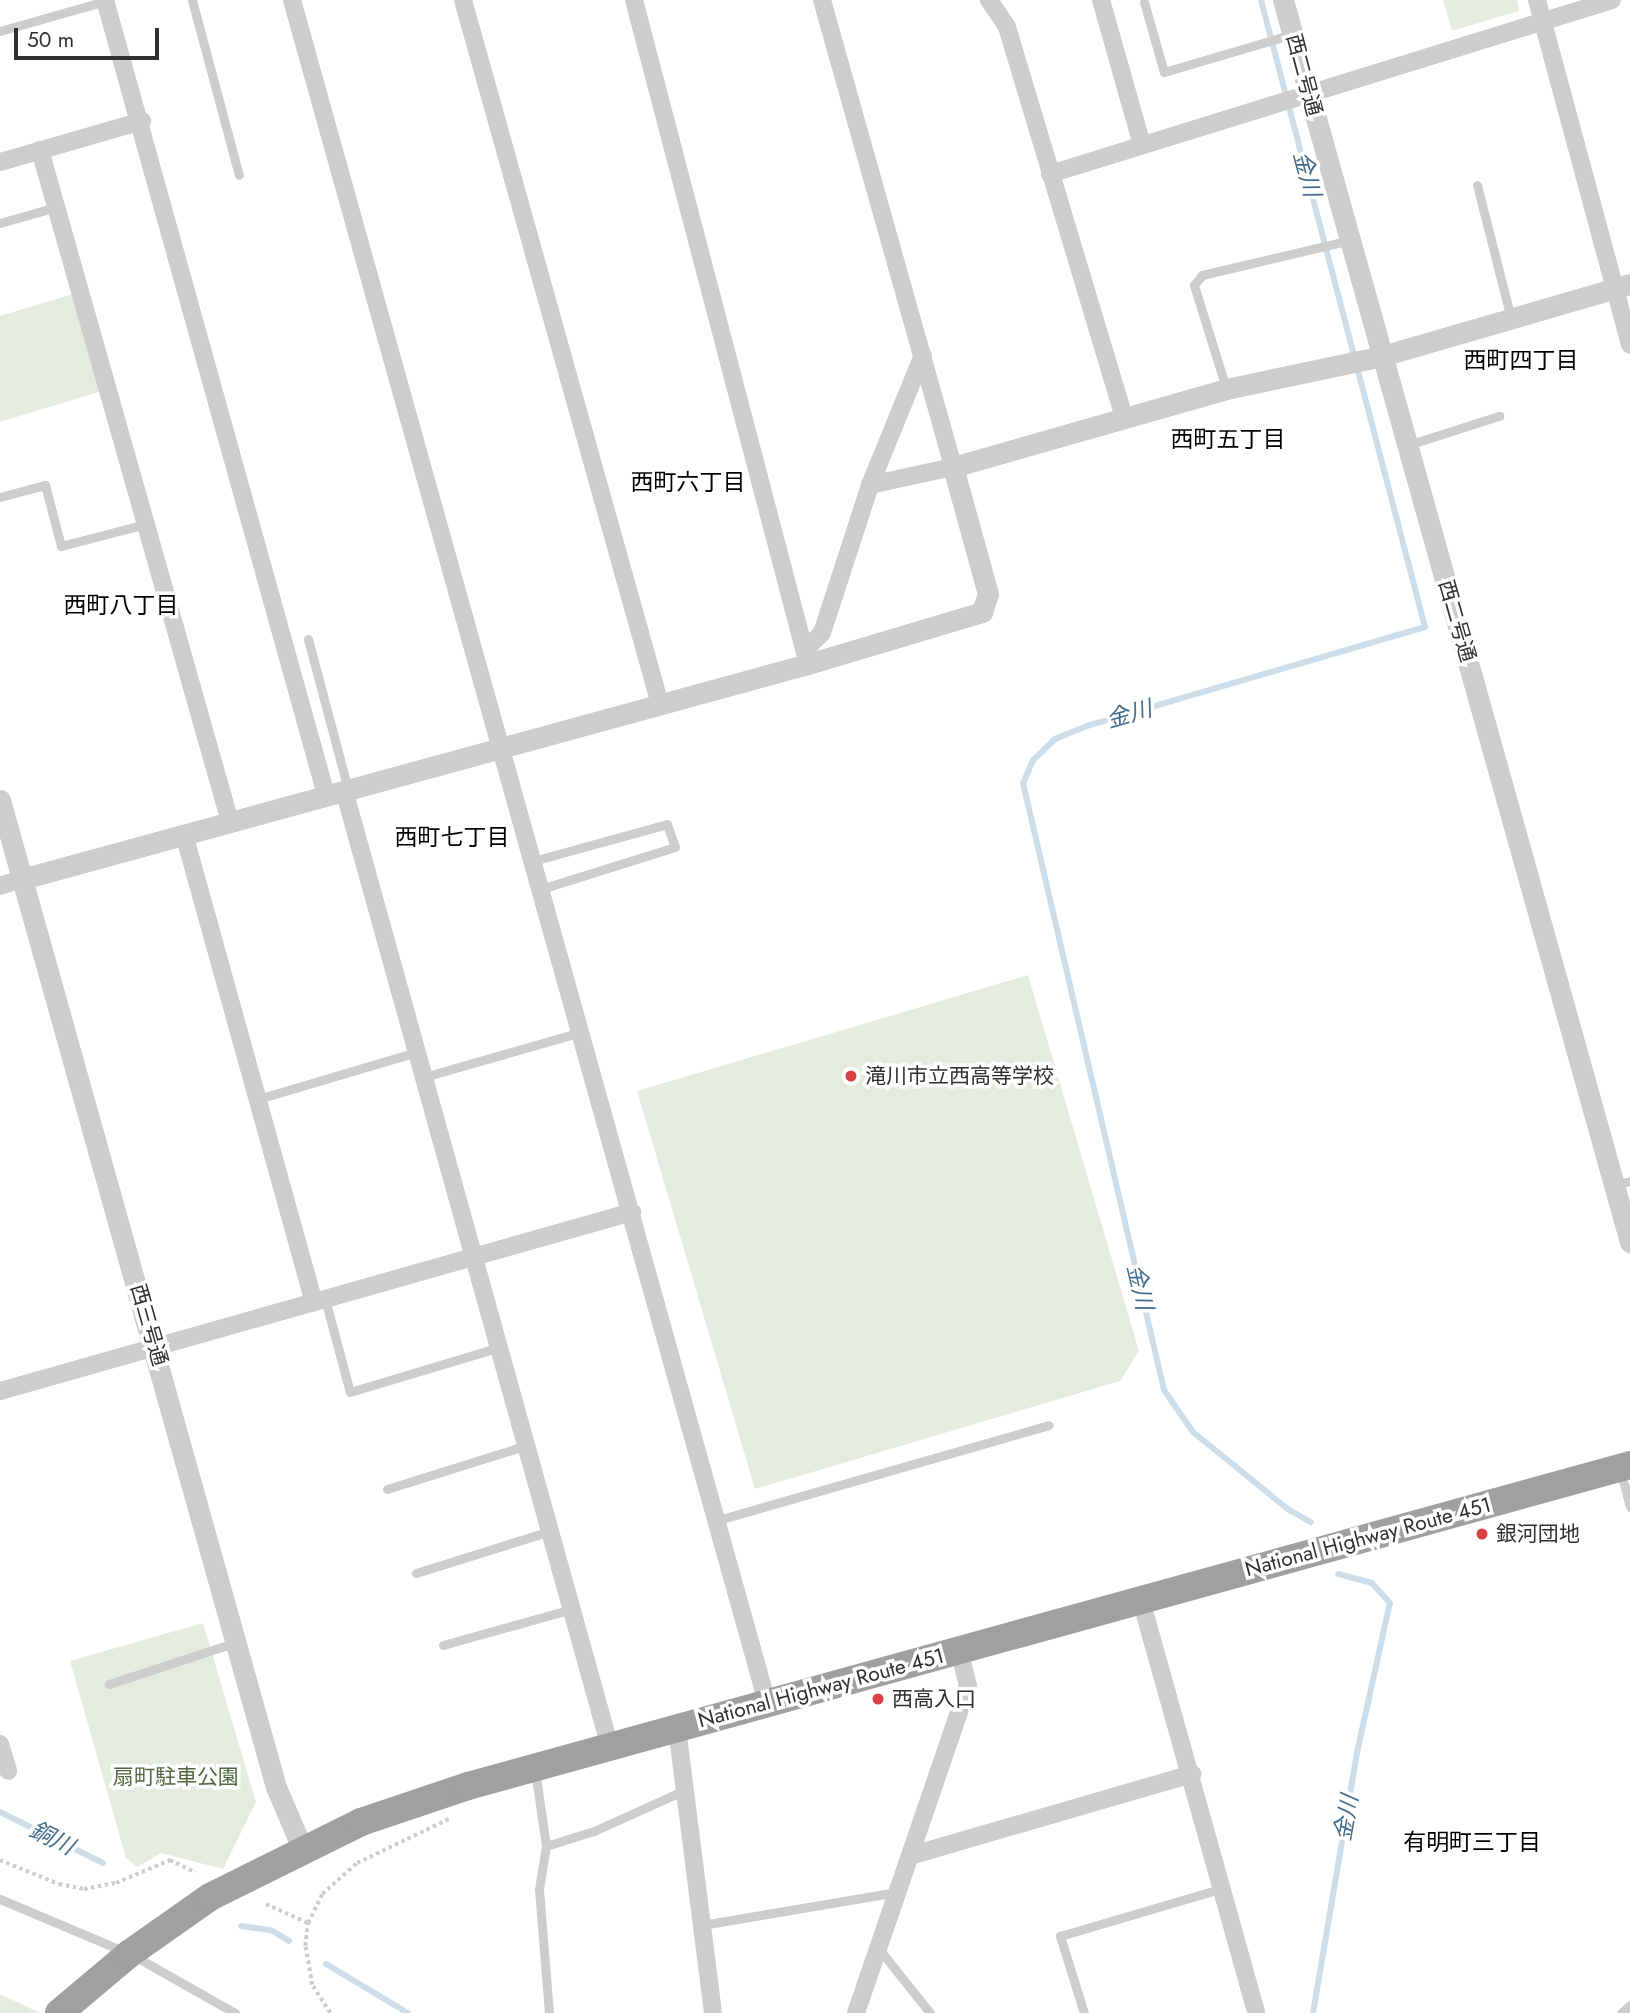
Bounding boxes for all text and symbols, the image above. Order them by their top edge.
scale bar [18,14,163,58]
text: 50 m [27,25,74,55]
street label: 西二号通 [1281,31,1327,119]
water label: 金川 [1288,148,1326,200]
district label: 西町四丁目 [1464,346,1578,374]
district label: 西町五丁目 [1171,425,1285,453]
district label: 西町六丁目 [631,468,745,496]
street label: 西二号通 [1433,577,1481,665]
district label: 西町八丁目 [64,591,178,619]
water label: 金川 [1103,694,1155,734]
district label: 西町七丁目 [395,823,509,851]
place label: 滝川市立西高等学校 [865,1063,1054,1089]
marker: 滝川市立西高等学校 [843,1068,859,1084]
water label: 金川 [1121,1261,1159,1313]
street label: 西三号通 [125,1281,173,1369]
street label: National Highway Route 451 [1242,1492,1494,1582]
place label: 銀河団地 [1496,1521,1580,1547]
marker: 銀河団地 [1474,1526,1490,1542]
street label: National Highway Route 451 [695,1643,947,1733]
place label: 西高入口 [892,1686,976,1712]
marker: 西高入口 [870,1691,886,1707]
park label: 扇町駐車公園 [113,1764,239,1790]
water label: 金川 [1328,1793,1364,1843]
water label: 銅川 [25,1816,79,1860]
district label: 有明町三丁目 [1403,1828,1541,1856]

